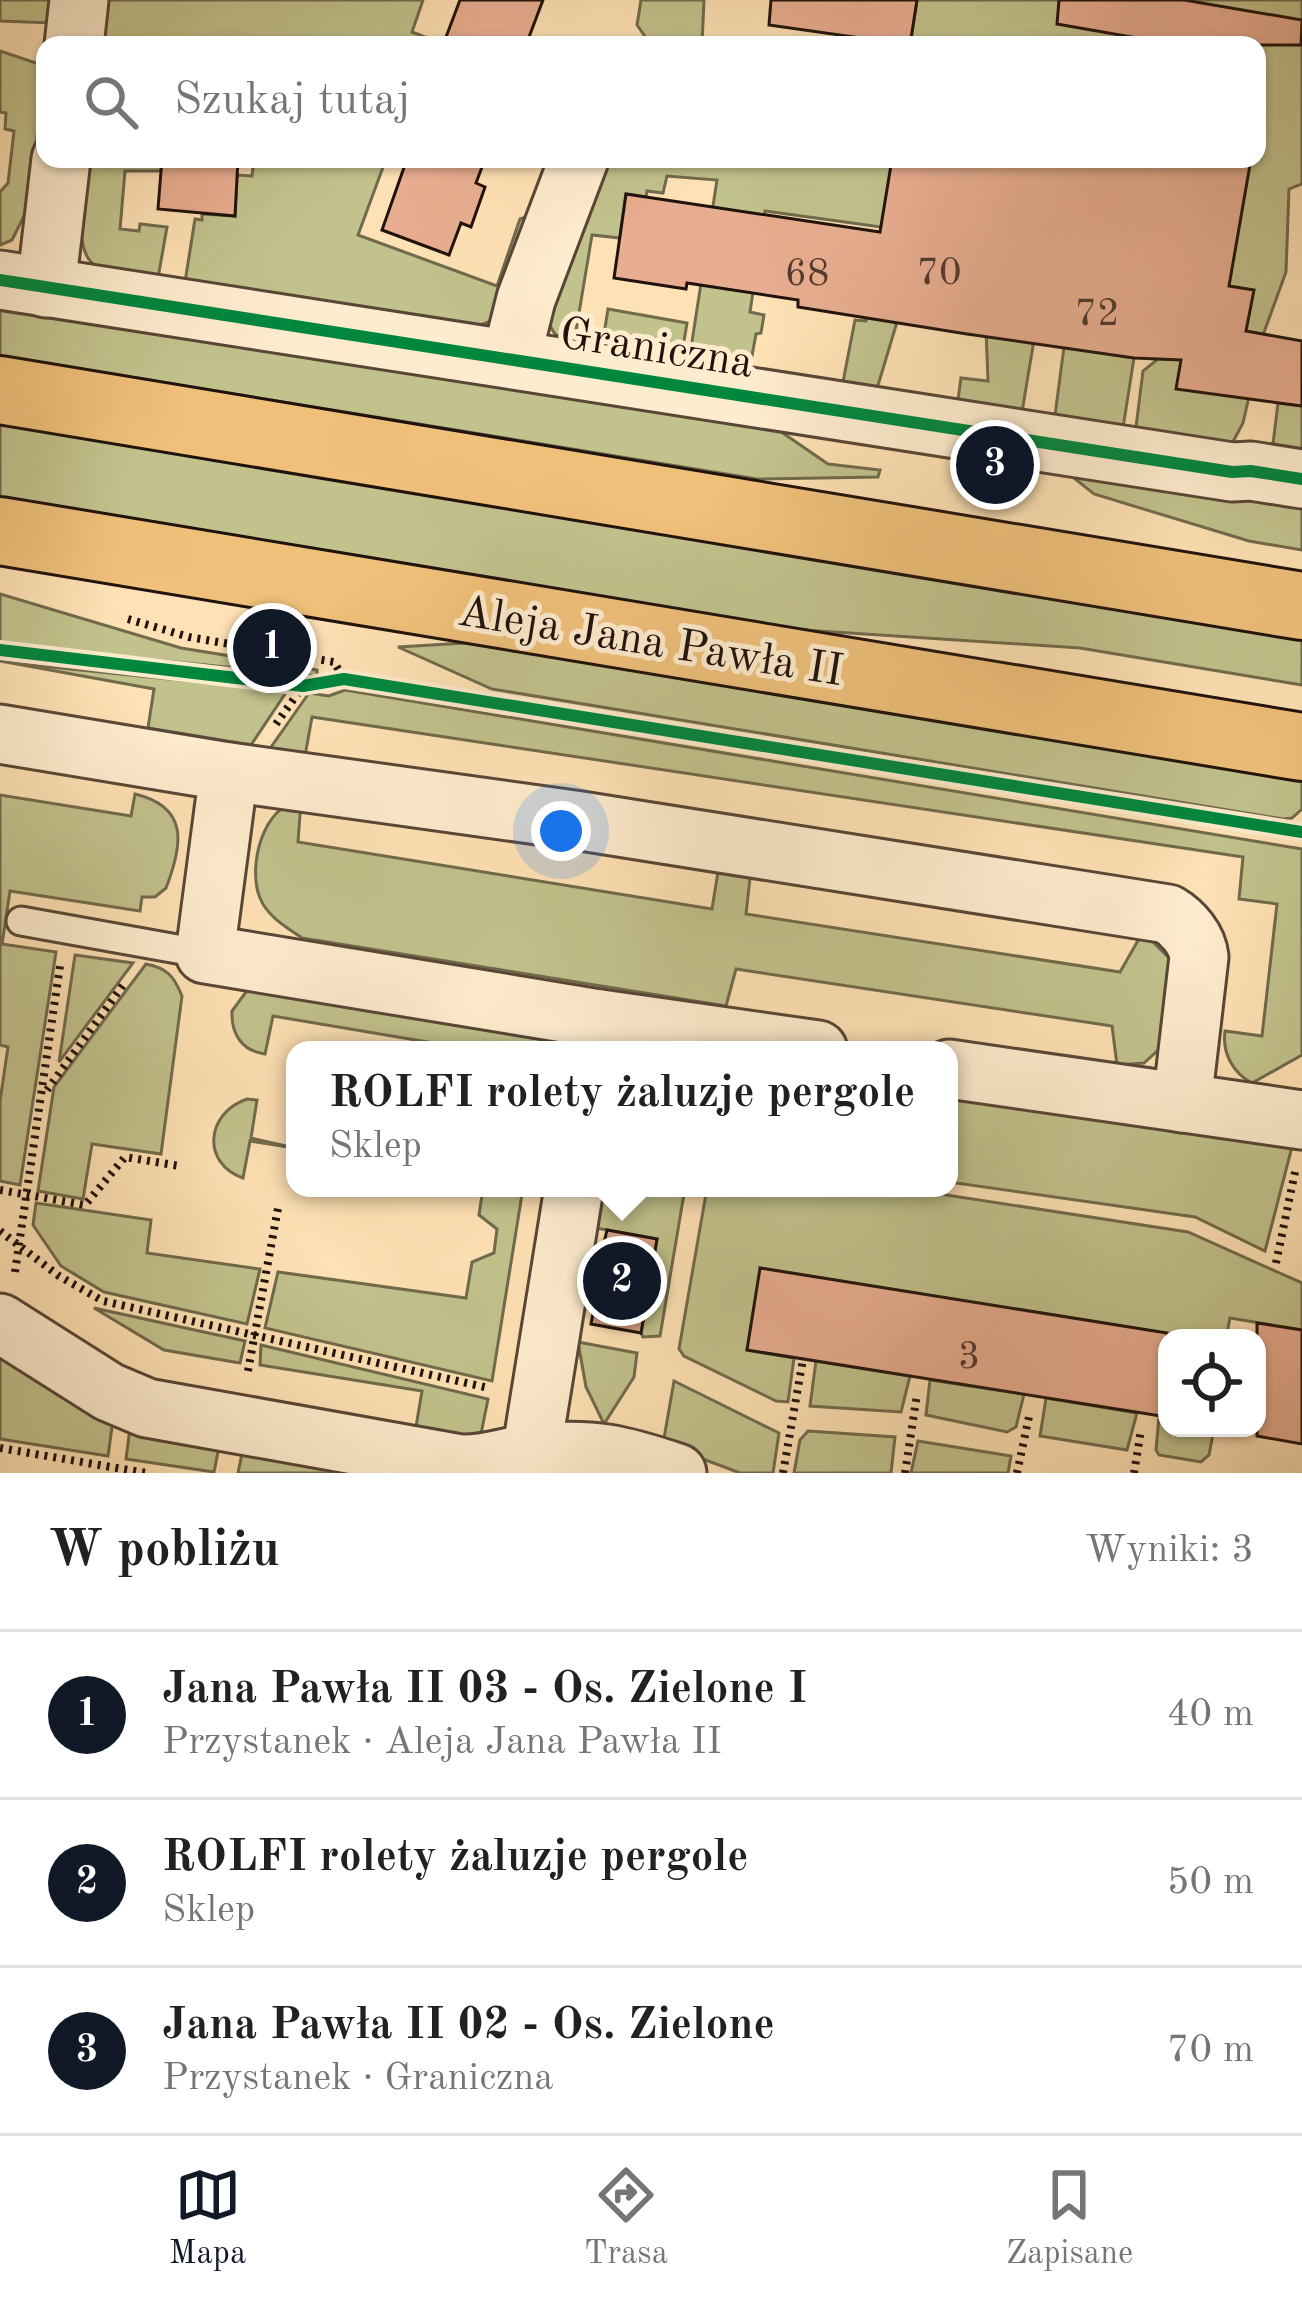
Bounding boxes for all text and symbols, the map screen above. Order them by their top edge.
search box [36,36,1266,168]
icon: search [78,69,144,135]
text: Szukaj tutaj [174,79,411,124]
house number: 70 [916,254,962,293]
house number: 68 [784,255,830,294]
house number: 72 [1074,295,1120,334]
street label: Graniczna [556,313,756,388]
pin: 3 [956,420,1034,510]
street label: Aleja Jana Pawła II [454,591,846,696]
pin: 1 [233,603,311,693]
your location [531,801,591,861]
popup [286,1041,958,1197]
text: ROLFI rolety żaluzje pergole [329,1072,915,1117]
text: Sklep [329,1127,422,1166]
pin: 2 [583,1236,661,1326]
map controls [1158,1329,1266,1437]
button: locate [1158,1329,1266,1437]
house number: 3 [958,1338,980,1377]
text: W pobliżu [48,1526,280,1577]
text: Wyniki: 3 [1085,1531,1254,1570]
text: Jana Pawła II 03 - Os. Zielone I [162,1668,807,1713]
text: 1 [76,1695,98,1734]
text: 40 m [1167,1695,1254,1734]
text: Przystanek · Aleja Jana Pawła II [162,1723,722,1762]
text: ROLFI rolety żaluzje pergole [162,1836,749,1881]
text: 2 [76,1863,98,1902]
text: 50 m [1167,1863,1254,1902]
text: Sklep [162,1891,255,1930]
text: Jana Pawła II 02 - Os. Zielone [162,2004,775,2049]
text: 3 [76,2031,98,2070]
text: 70 m [1167,2031,1254,2070]
text: Przystanek · Graniczna [162,2059,554,2098]
tab: Mapa [169,2162,246,2275]
tab: Trasa [584,2162,668,2275]
tab: Zapisane [1006,2162,1133,2275]

